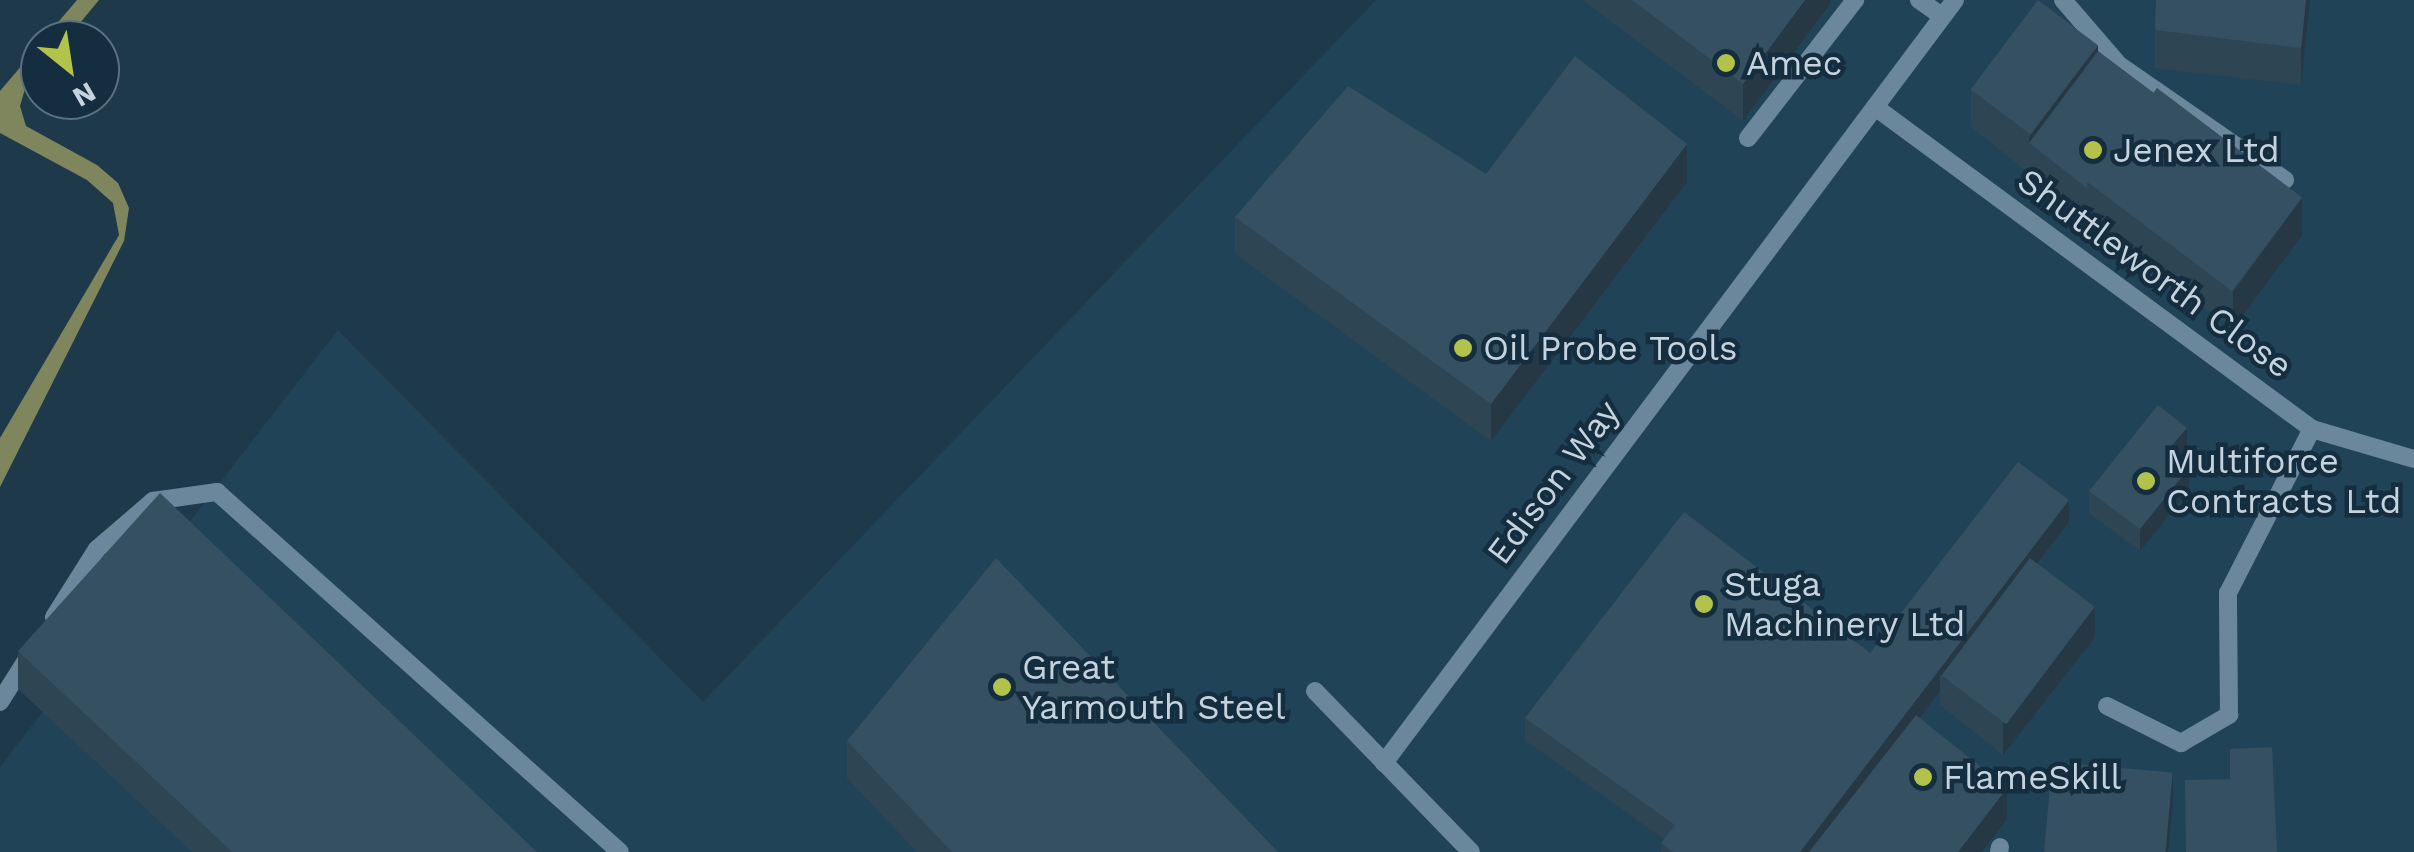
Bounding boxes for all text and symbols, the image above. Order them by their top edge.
north arrow [20,20,120,120]
place label: Amec [1746,42,1842,84]
marker: Amec [1715,52,1737,74]
text: N [67,75,101,114]
place label: Jenex Ltd [2113,129,2281,171]
marker: Jenex Ltd [2082,139,2104,161]
street label: Shuttleworth Close [2010,159,2300,387]
place label: Oil Probe Tools [1483,327,1740,369]
marker: Oil Probe Tools [1452,337,1474,359]
street label: Edison Way [1478,391,1628,573]
place label: Multiforce Contracts Ltd [2166,440,2401,522]
marker: Multiforce Contracts Ltd [2135,470,2157,492]
place label: Stuga Machinery Ltd [1724,563,1966,645]
marker: Stuga Machinery Ltd [1693,593,1715,615]
place label: Great Yarmouth Steel [1022,646,1285,728]
marker: Great Yarmouth Steel [991,676,1013,698]
place label: FlameSkill [1943,756,2121,798]
marker: FlameSkill [1912,766,1934,788]

